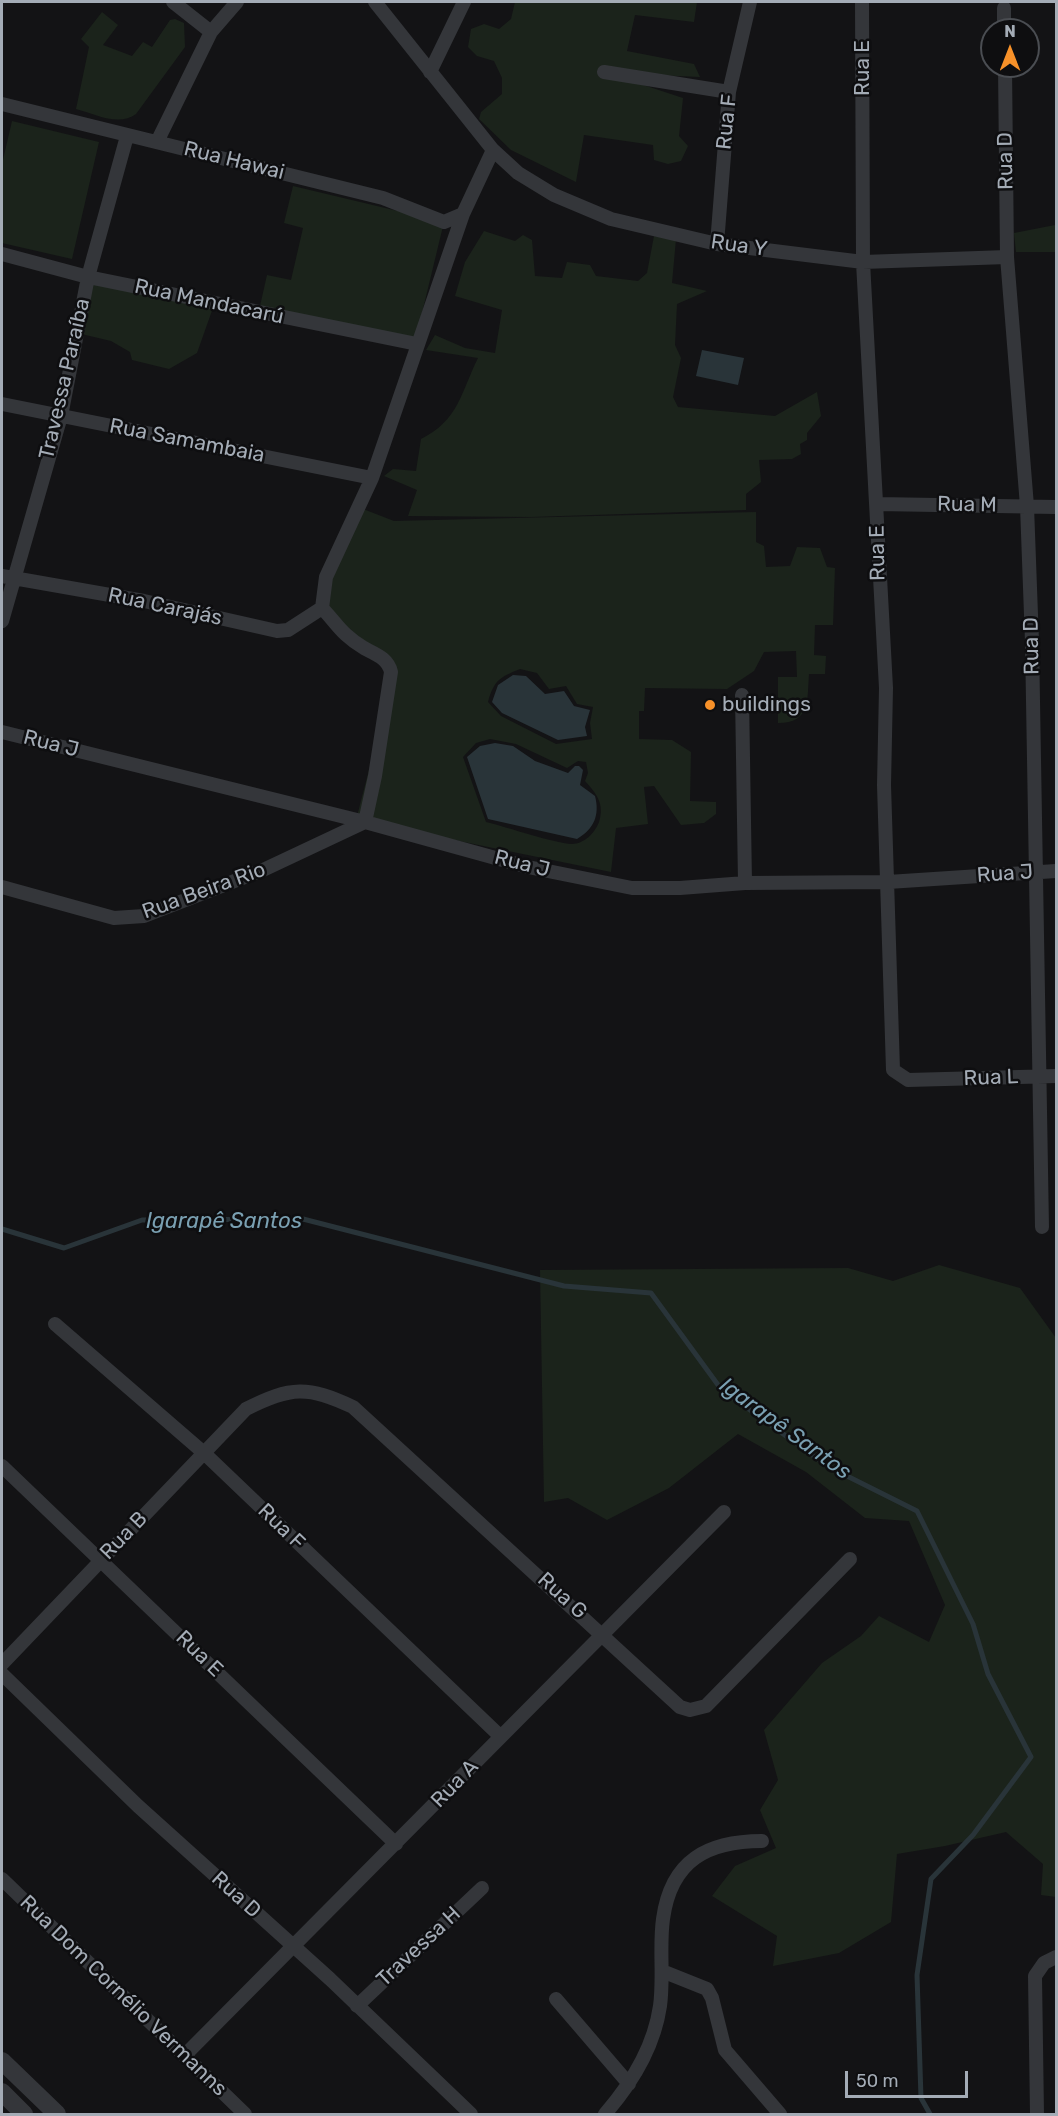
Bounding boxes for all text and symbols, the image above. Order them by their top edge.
north arrow [980,18,1040,78]
text: N [1004,22,1016,41]
street label: Rua E [850,40,876,96]
street label: Rua F [712,93,742,151]
street label: Rua D [993,132,1019,190]
street label: Rua Hawai [181,136,287,186]
street label: Rua Y [709,230,769,262]
street label: Rua Mandacarú [132,274,286,330]
street label: Travessa Paraíba [34,296,96,462]
street label: Rua Samambaia [107,414,267,468]
street label: Rua M [937,492,997,518]
street label: Rua E [865,525,891,581]
street label: Rua Carajás [106,583,224,631]
street label: Rua D [1019,617,1045,675]
place label: buildings [722,692,811,718]
marker: buildings [703,698,717,712]
street label: Rua J [21,725,81,763]
street label: Rua J [492,845,552,883]
street label: Rua Beira Rio [139,857,269,925]
street label: Rua J [976,859,1034,889]
street label: Rua L [963,1064,1019,1092]
water label: Igarapê Santos [146,1209,302,1235]
water label: Igarapê Santos [714,1372,856,1486]
street label: Rua F [252,1499,310,1555]
street label: Rua B [95,1507,153,1565]
street label: Rua G [532,1567,592,1625]
street label: Rua E [170,1626,228,1682]
street label: Rua A [426,1755,484,1813]
street label: Rua D [206,1866,266,1924]
street label: Rua Dom Cornélio Vermanns [14,1890,232,2102]
street label: Travessa H [372,1902,466,1992]
scale bar [848,2059,971,2097]
text: 50 m [856,2070,899,2092]

